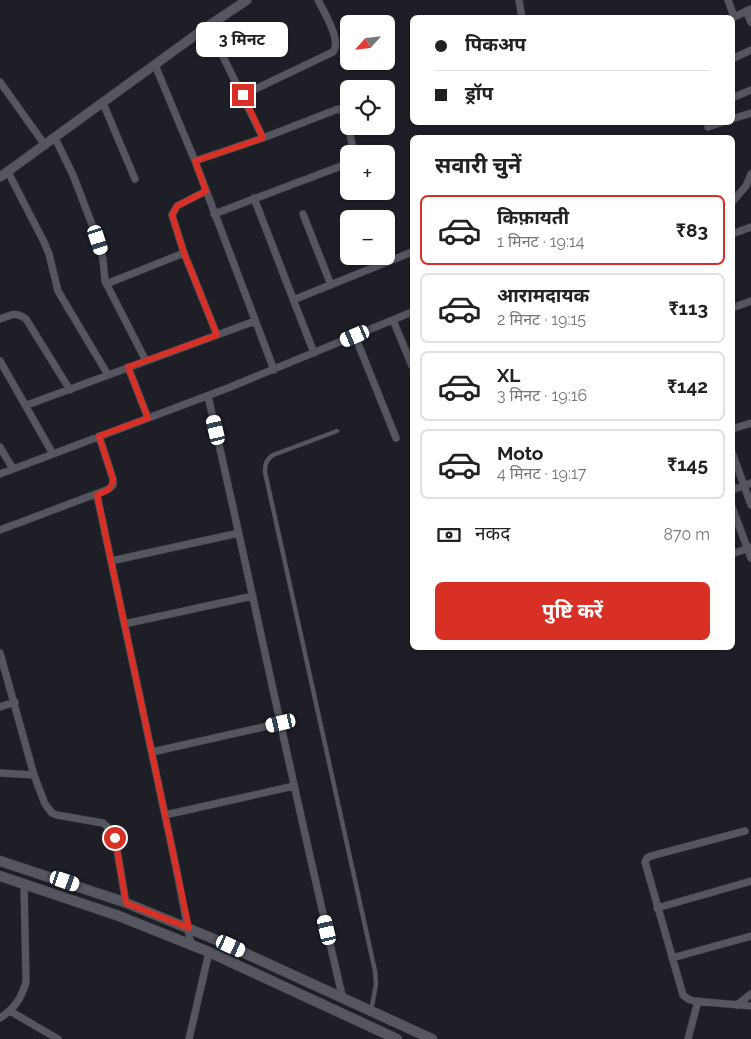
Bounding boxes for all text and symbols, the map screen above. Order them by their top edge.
north arrow [340,15,395,70]
map controls [340,15,395,265]
callout: 3 मिनट [197,22,289,58]
text: 3 मिनट [219,30,265,49]
text: पिकअप [465,33,526,55]
button: locate [340,80,395,135]
text: ड्रॉप [465,82,493,104]
route end [232,84,254,106]
button: + [340,145,395,200]
text: सवारी चुनें [435,152,521,178]
text: किफ़ायती [497,206,569,228]
icon: car [437,208,482,253]
button: − [340,210,395,265]
text: ₹83 [676,219,708,241]
car [86,223,109,257]
text: 1 मिनट · 19:14 [497,232,585,251]
text: आरामदायक [497,284,589,306]
icon: car [437,286,482,331]
text: ₹113 [668,297,708,319]
text: 2 मिनट · 19:15 [497,310,586,329]
car [338,323,371,349]
icon: car [437,364,482,409]
text: XL [497,364,520,386]
text: ₹142 [667,375,708,397]
text: 3 मिनट · 19:16 [497,386,587,405]
car [205,414,226,446]
icon: car [437,442,482,487]
text: Moto [497,442,543,464]
text: ₹145 [667,453,708,475]
text: 4 मिनट · 19:17 [497,464,586,483]
icon: cash [435,521,463,549]
text: नकद [475,522,510,544]
text: 870 m [663,525,710,544]
button: पुष्टि करें [435,582,710,640]
car [264,712,297,734]
route start [104,827,126,849]
car [48,869,81,893]
car [316,914,337,946]
car [214,933,247,959]

